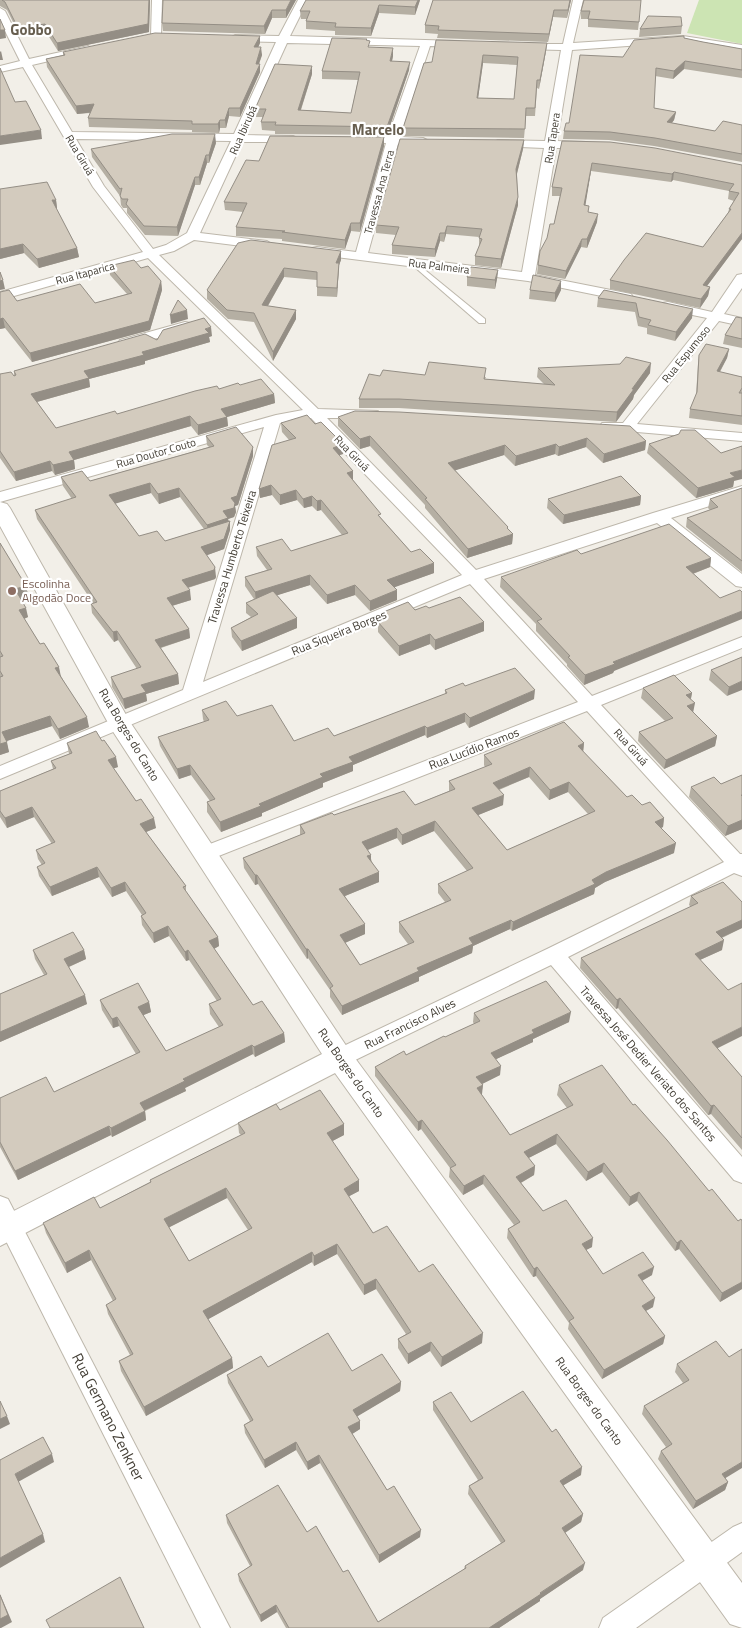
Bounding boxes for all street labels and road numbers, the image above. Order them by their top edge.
street label: Rua Ibirubá [225,102,261,157]
street label: Rua Tapera [540,111,564,165]
street label: Rua Giruá [62,132,99,179]
street label: Travessa Ana Terra [360,148,398,236]
street label: Rua Palmeira [407,254,471,278]
street label: Rua Itaparica [54,257,117,289]
street label: Rua Espumoso [658,322,714,386]
street label: Rua Giruá [331,431,374,475]
street label: Rua Doutor Couto [114,434,198,472]
street label: Travessa Humberto Teixeira [202,488,261,626]
street label: Rua Siqueira Borges [288,605,390,660]
street label: Rua Borges do Canto [94,685,165,785]
street label: Rua Lucídio Ramos [426,722,522,775]
street label: Rua Giruá [610,725,652,769]
street label: Travessa José Dedier Veriato dos Santos [575,982,722,1146]
street label: Rua Francisco Alves [361,993,459,1054]
street label: Rua Borges do Canto [313,1024,389,1121]
street label: Rua Germano Zenkner [66,1349,151,1485]
street label: Rua Borges do Canto [551,1352,628,1449]

